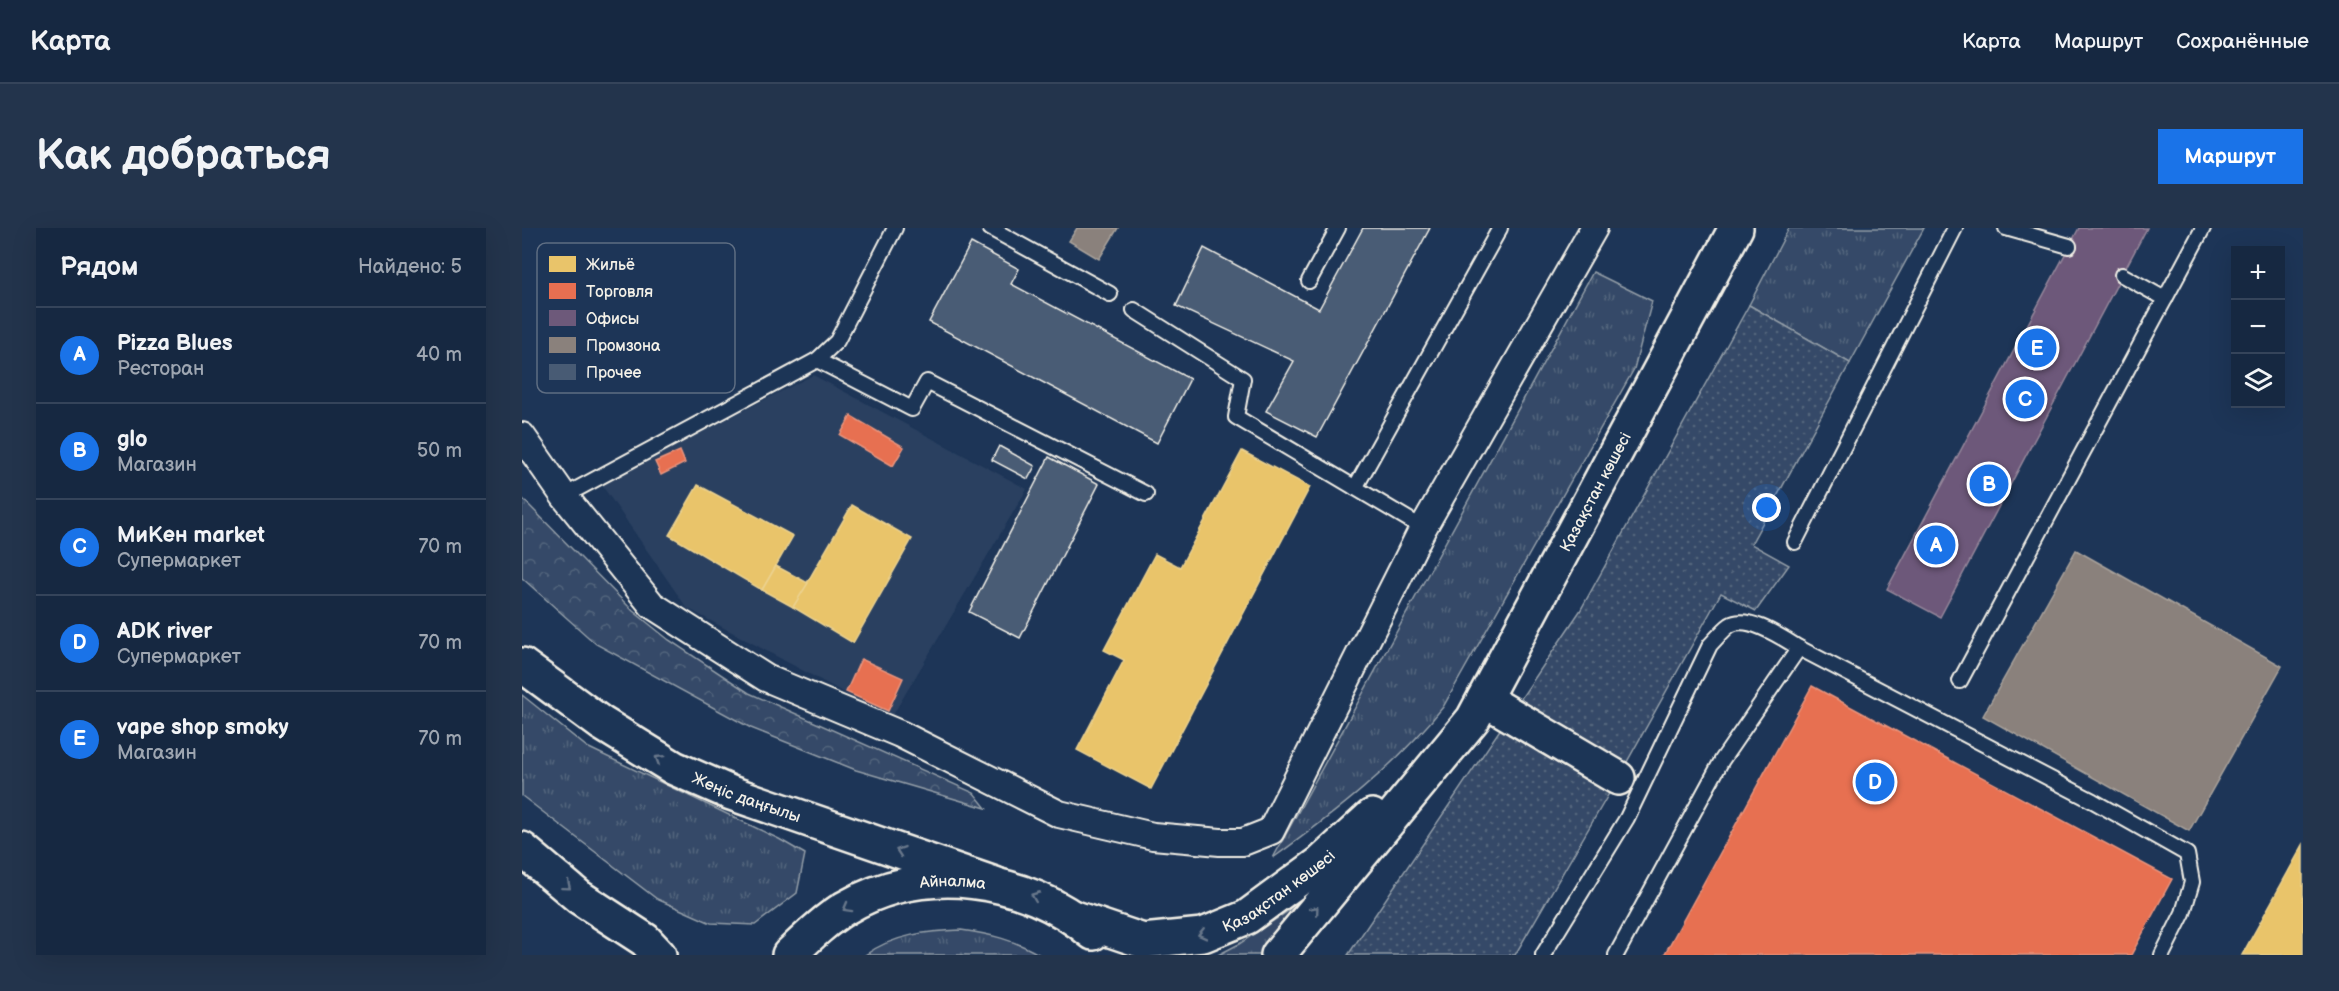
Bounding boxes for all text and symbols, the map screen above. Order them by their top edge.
text: Карта [30,25,110,58]
text: Карта [1962,29,2021,54]
text: Маршрут [2054,29,2143,54]
text: Сохранённые [2176,29,2309,54]
button: Маршрут [2158,129,2303,184]
text: Как добраться [36,131,331,182]
legend [537,243,735,393]
map controls [2231,246,2285,408]
button: + [2231,246,2285,300]
text: Рядом [60,252,138,283]
text: Найдено: 5 [358,255,462,279]
text: Жильё [586,256,635,275]
text: Торговля [586,283,653,302]
button: − [2231,300,2285,354]
text: Офисы [586,310,639,329]
pin: E [2018,326,2056,370]
text: Pizza Blues [117,330,233,357]
text: Промзона [586,337,661,356]
text: A [73,343,86,367]
text: 40 m [416,343,462,367]
button: layers [2231,354,2285,408]
text: Ресторан [117,357,204,381]
text: Прочее [586,364,642,383]
pin: C [2006,376,2044,422]
text: glo [117,426,148,453]
street label: Қазақстан көшесі [1556,429,1636,555]
text: B [72,439,87,463]
text: 50 m [417,439,462,463]
text: Магазин [117,453,197,477]
pin: B [1970,462,2008,506]
your location [1752,493,1781,522]
text: МиКен market [117,522,265,549]
pin: A [1916,522,1956,568]
text: C [72,535,87,559]
text: 70 m [418,535,462,559]
text: Супермаркет [117,549,241,573]
text: ADK river [117,618,212,645]
text: D [73,631,86,655]
text: 70 m [418,631,462,655]
text: Супермаркет [117,645,241,669]
text: vape shop smoky [117,714,289,741]
text: E [73,727,86,751]
text: 70 m [418,727,462,751]
text: Магазин [117,741,197,765]
one-way arrow [655,755,666,766]
pin: D [1856,760,1894,804]
street label: Жеңіс даңғылы [689,769,803,827]
one-way arrow [895,845,906,858]
street label: Қазақстан көшесі [1220,847,1340,937]
street label: Айналма [918,872,988,894]
one-way arrow [560,879,571,890]
one-way arrow [1030,891,1040,904]
one-way arrow [843,901,853,912]
one-way arrow [1308,906,1319,917]
one-way arrow [1197,927,1207,940]

